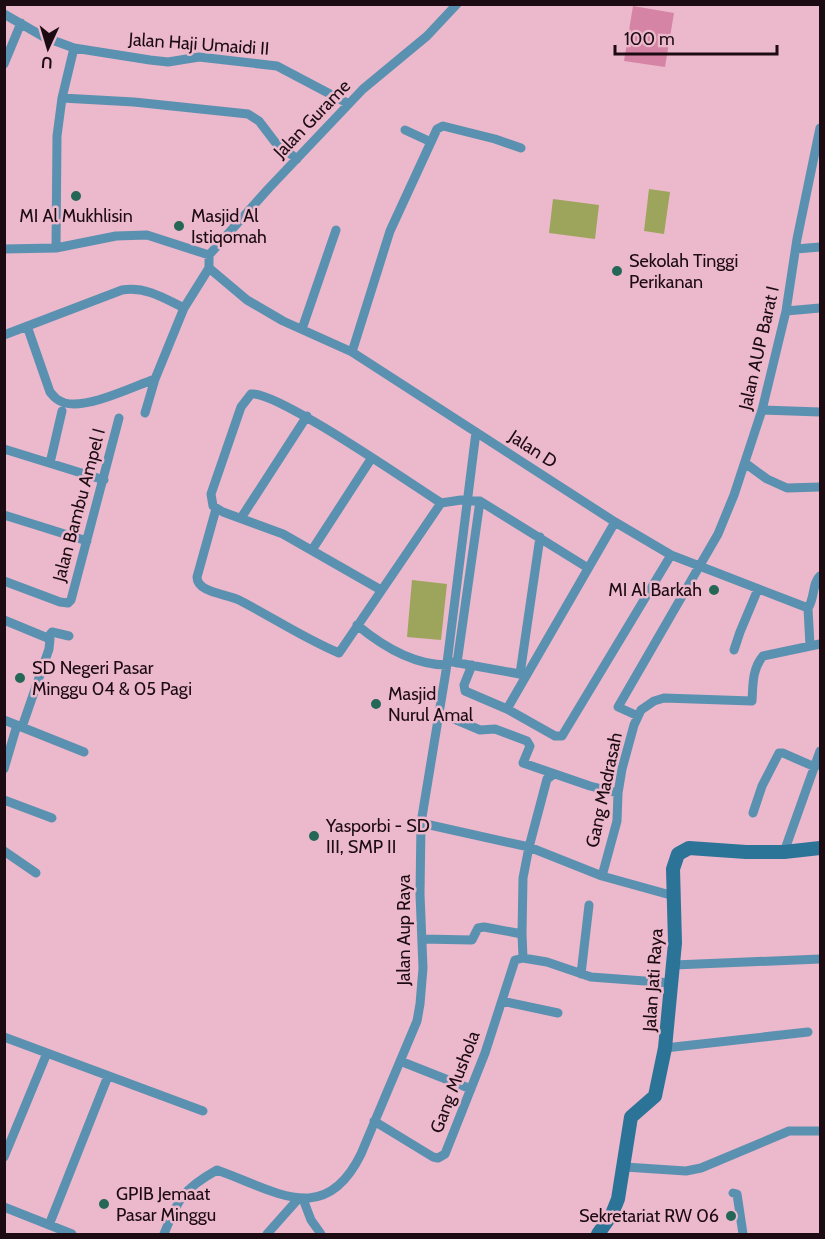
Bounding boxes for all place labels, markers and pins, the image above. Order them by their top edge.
marker: MI Al Mukhlisin [69,189,83,203]
place label: MI Al Mukhlisin [19,205,133,227]
place label: Masjid Al Istiqomah [191,205,267,248]
marker: Masjid Al Istiqomah [172,219,186,233]
place label: Sekolah Tinggi Perikanan [629,250,738,293]
marker: Sekolah Tinggi Perikanan [610,264,624,278]
place label: MI Al Barkah [608,579,702,601]
marker: MI Al Barkah [707,583,721,597]
place label: SD Negeri Pasar Minggu 04 & 05 Pagi [32,657,192,700]
marker: SD Negeri Pasar Minggu 04 & 05 Pagi [13,671,27,685]
place label: Masjid Nurul Amal [388,683,474,726]
marker: Masjid Nurul Amal [369,697,383,711]
place label: Yasporbi - SD III, SMP II [325,815,430,858]
marker: Yasporbi - SD III, SMP II [307,829,321,843]
place label: GPIB Jemaat Pasar Minggu [116,1183,216,1226]
marker: GPIB Jemaat Pasar Minggu [97,1197,111,1211]
place label: Sekretariat RW 06 [579,1205,719,1227]
marker: Sekretariat RW 06 [724,1209,738,1223]

